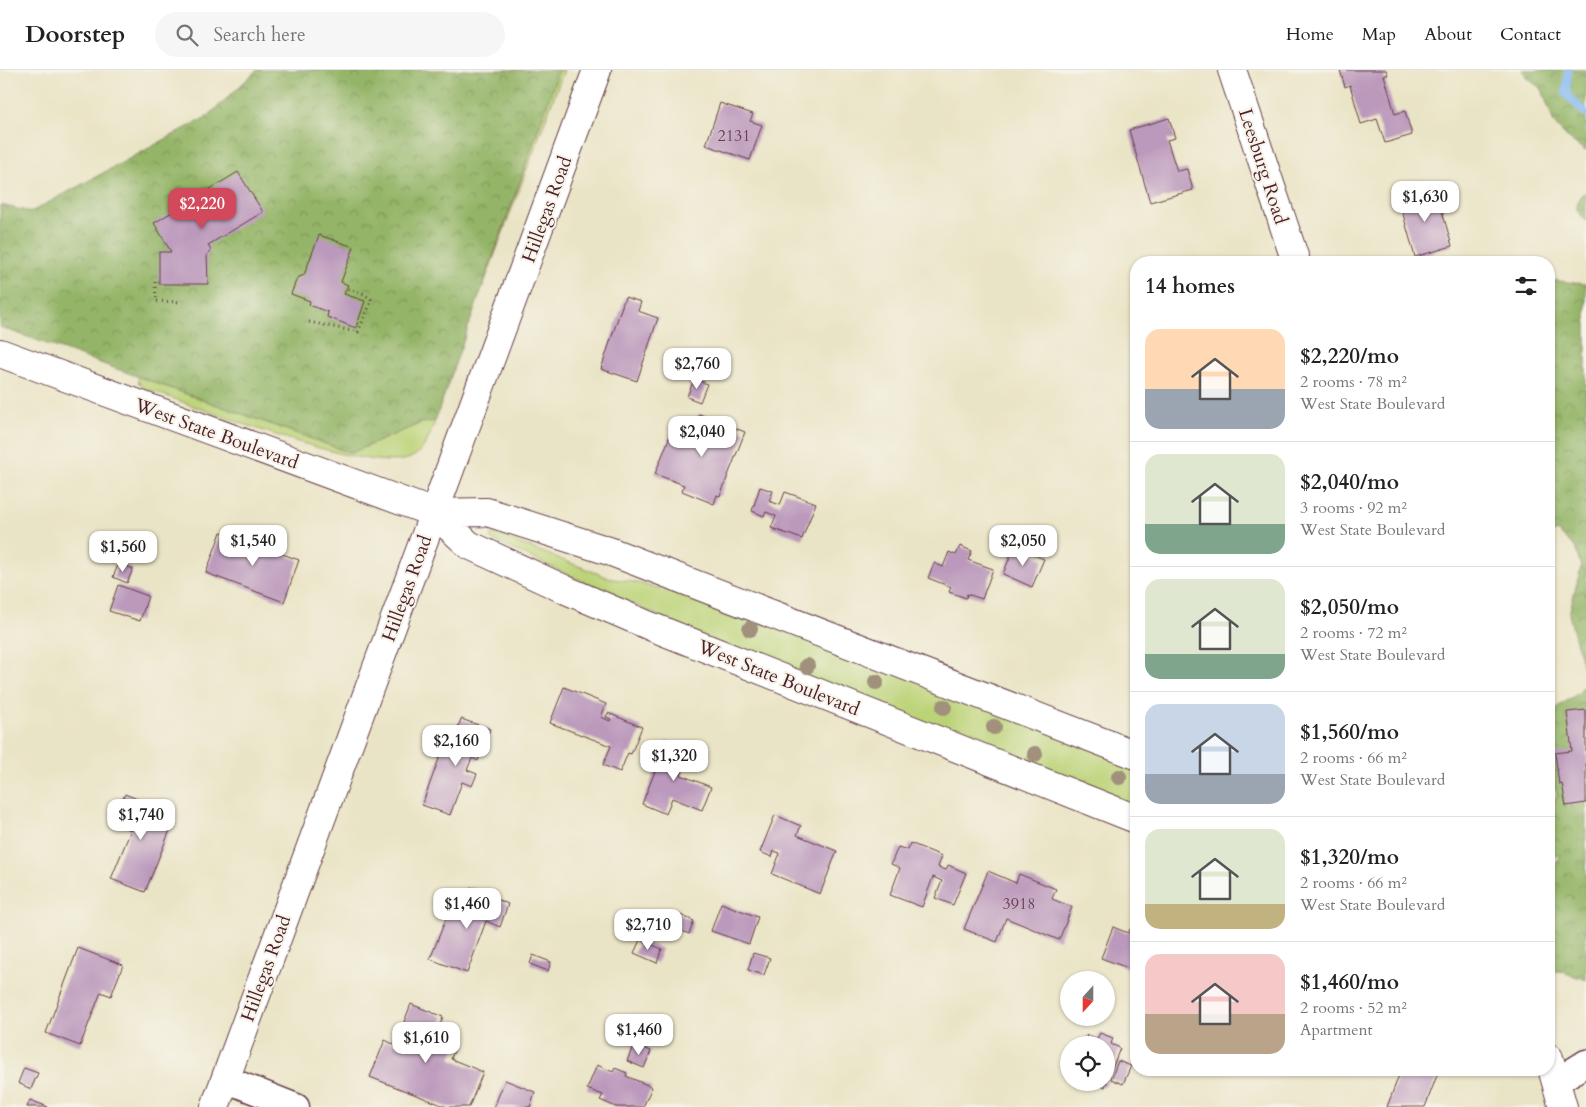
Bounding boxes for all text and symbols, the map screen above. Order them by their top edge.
search box [155,12,505,57]
text: Doorstep [25,18,125,51]
icon: search [173,21,201,49]
text: Search here [213,22,306,48]
text: Home [1286,22,1334,47]
text: Map [1362,22,1396,47]
text: About [1424,22,1472,47]
text: Contact [1500,22,1561,47]
street label: Leesburg Road [1232,105,1294,227]
house number: 2131 [718,125,750,147]
street label: Hillegas Road [516,152,578,266]
pin: $1,630 [1384,180,1466,223]
text: $1,630 [1402,186,1448,208]
pin: $2,220 [161,188,243,230]
text: $2,220 [179,193,225,215]
text: 14 homes [1145,272,1235,301]
icon: filters [1512,272,1540,300]
text: $2,220/mo [1300,342,1399,371]
pin: $2,760 [656,348,738,390]
icon: home [1185,349,1245,409]
text: $2,760 [674,353,720,375]
text: 2 rooms · 78 m² [1300,371,1407,393]
street label: West State Boulevard [130,392,302,476]
text: West State Boulevard [1300,393,1445,415]
pin: $2,040 [661,416,743,458]
text: $2,040 [679,421,725,443]
text: $2,040/mo [1300,468,1399,497]
icon: home [1185,474,1245,534]
text: 3 rooms · 92 m² [1300,497,1407,519]
text: West State Boulevard [1300,519,1445,541]
pin: $1,540 [212,524,294,567]
pin: $2,050 [982,524,1064,567]
pin: $1,560 [82,530,164,573]
text: $1,540 [230,530,276,552]
text: $2,050 [1000,530,1046,552]
street label: Hillegas Road [376,531,438,645]
text: $1,560 [100,536,146,558]
text: $2,050/mo [1300,593,1399,622]
icon: home [1185,599,1245,659]
text: 2 rooms · 72 m² [1300,622,1407,644]
street label: West State Boulevard [693,633,863,722]
text: West State Boulevard [1300,644,1445,666]
text: $1,560/mo [1300,718,1399,747]
pin: $2,160 [415,724,497,767]
icon: home [1185,724,1245,784]
text: $2,160 [433,730,479,752]
pin: $1,320 [633,740,715,782]
text: $1,320 [651,745,697,767]
text: 2 rooms · 66 m² [1300,747,1407,769]
text: West State Boulevard [1300,769,1445,791]
pin: $1,740 [100,798,182,841]
text: $1,740 [118,804,164,826]
text: $1,320/mo [1300,843,1399,872]
icon: home [1185,849,1245,909]
text: 2 rooms · 66 m² [1300,872,1407,894]
pin: $1,460 [426,888,508,930]
text: $1,460 [444,893,490,915]
house number: 3918 [1003,893,1035,915]
text: West State Boulevard [1300,894,1445,916]
pin: $2,710 [607,908,689,951]
street label: Hillegas Road [235,911,297,1025]
text: $2,710 [625,914,671,936]
text: $1,460/mo [1300,968,1399,997]
north arrow [1060,971,1115,1026]
map controls [1060,971,1115,1091]
icon: home [1185,974,1245,1034]
text: 2 rooms · 52 m² [1300,997,1407,1019]
pin: $1,460 [598,1014,680,1056]
text: $1,460 [616,1019,662,1041]
text: Apartment [1300,1019,1373,1041]
pin: $1,610 [385,1022,467,1064]
text: $1,610 [403,1027,449,1049]
button: locate [1060,1036,1115,1091]

